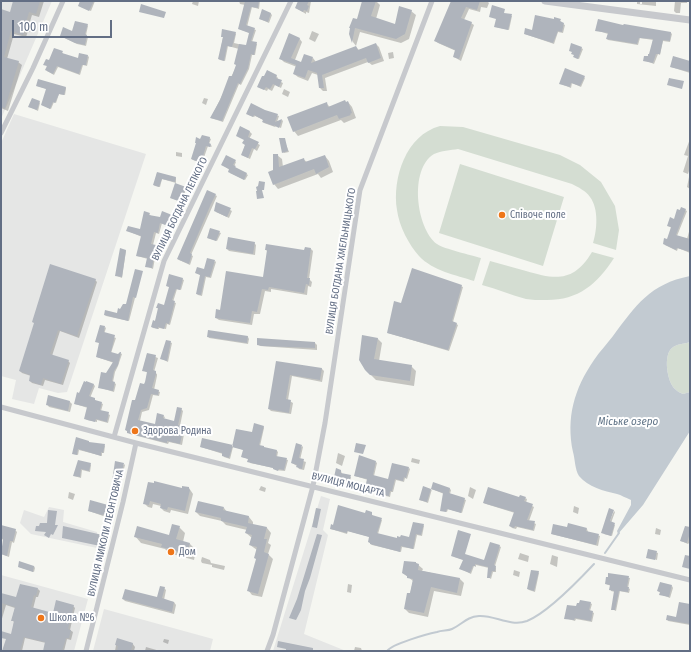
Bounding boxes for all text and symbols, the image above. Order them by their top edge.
scale bar [14,12,114,38]
text: 100 m [19,20,48,34]
street label: ВУЛИЦЯ БОГДАНА ЛЕПКОГО [150,155,210,263]
street label: ВУЛИЦЯ БОГДАНА ХМЕЛЬНИЦЬКОГО [323,187,359,335]
place label: Співоче поле [510,209,566,221]
marker: Співоче поле [497,210,507,220]
water label: Міське озеро [598,415,658,429]
place label: Здорова Родина [143,425,212,437]
marker: Здорова Родина [130,426,140,436]
street label: ВУЛИЦЯ МИКОЛИ ЛЕОНТОВИЧА [86,468,126,598]
street label: ВУЛИЦЯ МОЦАРТА [310,470,386,500]
place label: Дом [179,546,196,558]
marker: Дом [166,547,176,557]
place label: Школа №6 [49,612,94,624]
marker: Школа №6 [36,613,46,623]

